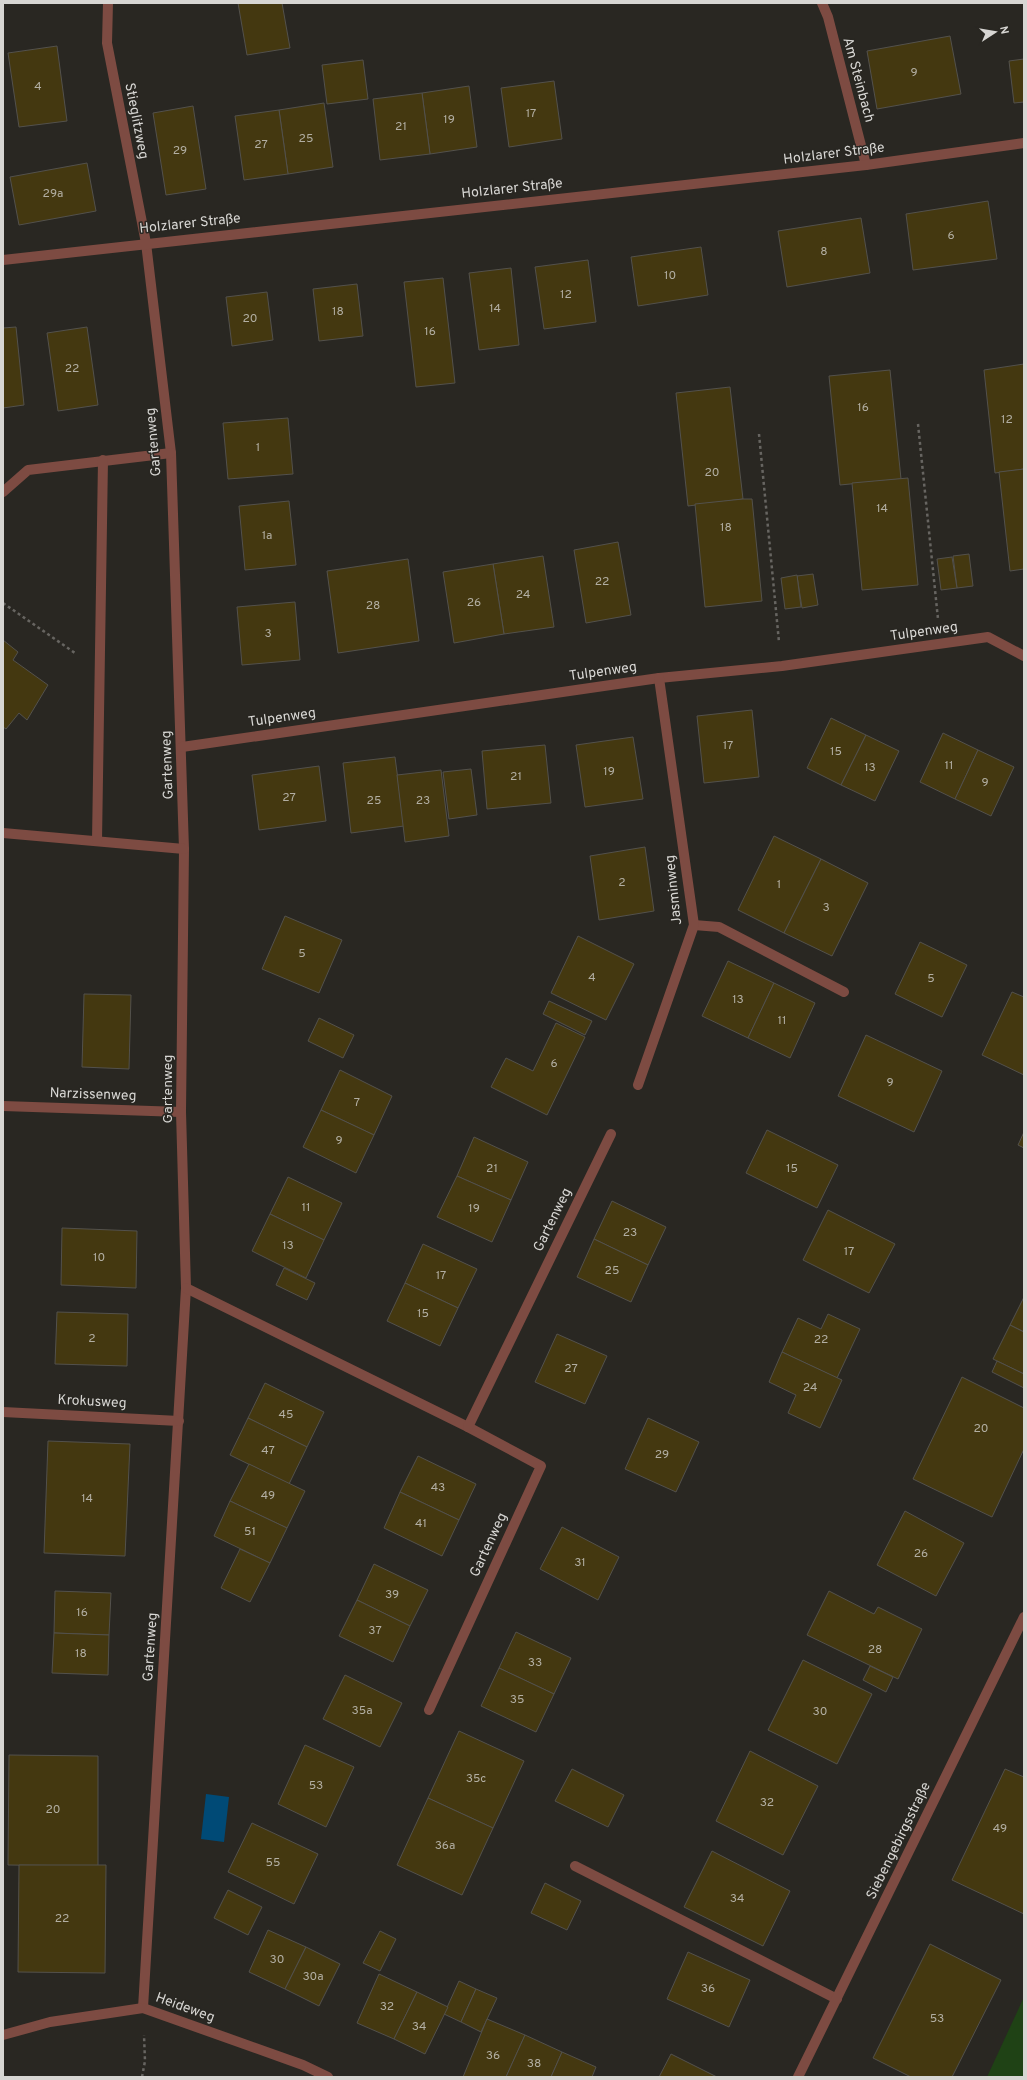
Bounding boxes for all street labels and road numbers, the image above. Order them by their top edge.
street label: Am Steinbach [838,36,878,124]
street label: Stieglitzweg [120,81,152,161]
street label: Holzlarer Straße [782,139,886,169]
street label: Holzlarer Straße [460,175,564,203]
street label: Holzlarer Straße [138,210,242,238]
street label: Gartenweg [143,407,165,477]
street label: Tulpenweg [889,619,959,645]
street label: Tulpenweg [568,659,638,685]
street label: Tulpenweg [247,705,317,731]
street label: Gartenweg [158,730,178,800]
street label: Jasminweg [662,854,686,926]
street label: Gartenweg [160,1055,177,1123]
street label: Narzissenweg [49,1085,137,1105]
street label: Gartenweg [530,1185,576,1255]
street label: Krokusweg [57,1392,127,1412]
street label: Gartenweg [467,1510,511,1580]
street label: Gartenweg [140,1612,162,1682]
street label: Siebengebirgsstraße [863,1779,935,1903]
street label: Heideweg [153,1989,217,2027]

